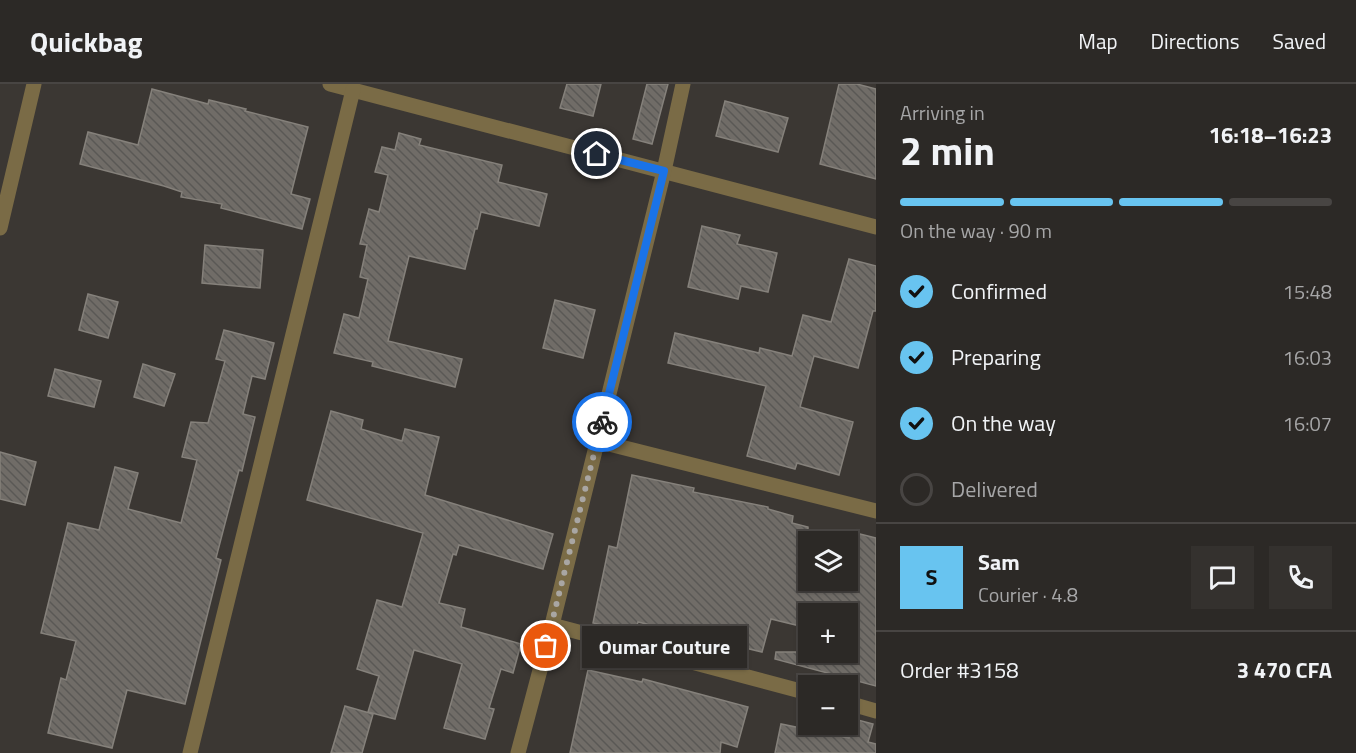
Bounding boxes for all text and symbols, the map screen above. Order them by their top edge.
text: Quickbag [30,20,142,63]
text: Map [1078,25,1118,57]
text: Directions [1151,25,1240,57]
text: Saved [1273,25,1326,57]
text: Arriving in [900,97,985,128]
text: 16:18–16:23 [1209,118,1332,152]
text: 2 min [900,121,995,180]
pin [571,128,622,179]
icon: home [580,137,613,170]
text: On the way · 90 m [900,215,1052,246]
text: Confirmed [951,274,1047,308]
icon: check [900,275,933,308]
text: 15:48 [1283,276,1332,307]
text: Preparing [951,340,1041,374]
icon: check [900,341,933,374]
text: 16:03 [1283,342,1332,373]
courier [572,392,632,452]
icon: bike [586,406,619,439]
text: On the way [951,406,1056,440]
icon: check [900,407,933,440]
text: 16:07 [1283,408,1332,439]
text: Delivered [951,472,1038,506]
map controls [798,531,858,735]
button: layers [798,531,858,591]
text: Sam [978,545,1020,579]
button: chat [1191,546,1254,609]
button: phone [1269,546,1332,609]
text: S [926,560,937,594]
text: Courier · 4.8 [978,579,1078,610]
button: + [798,603,858,663]
pin [520,620,571,671]
callout: Oumar Couture [582,625,747,667]
icon: bag [529,629,562,662]
text: Oumar Couture [599,631,730,662]
text: Order #3158 [900,653,1019,687]
text: 3 470 CFA [1237,653,1332,687]
button: − [798,675,858,735]

